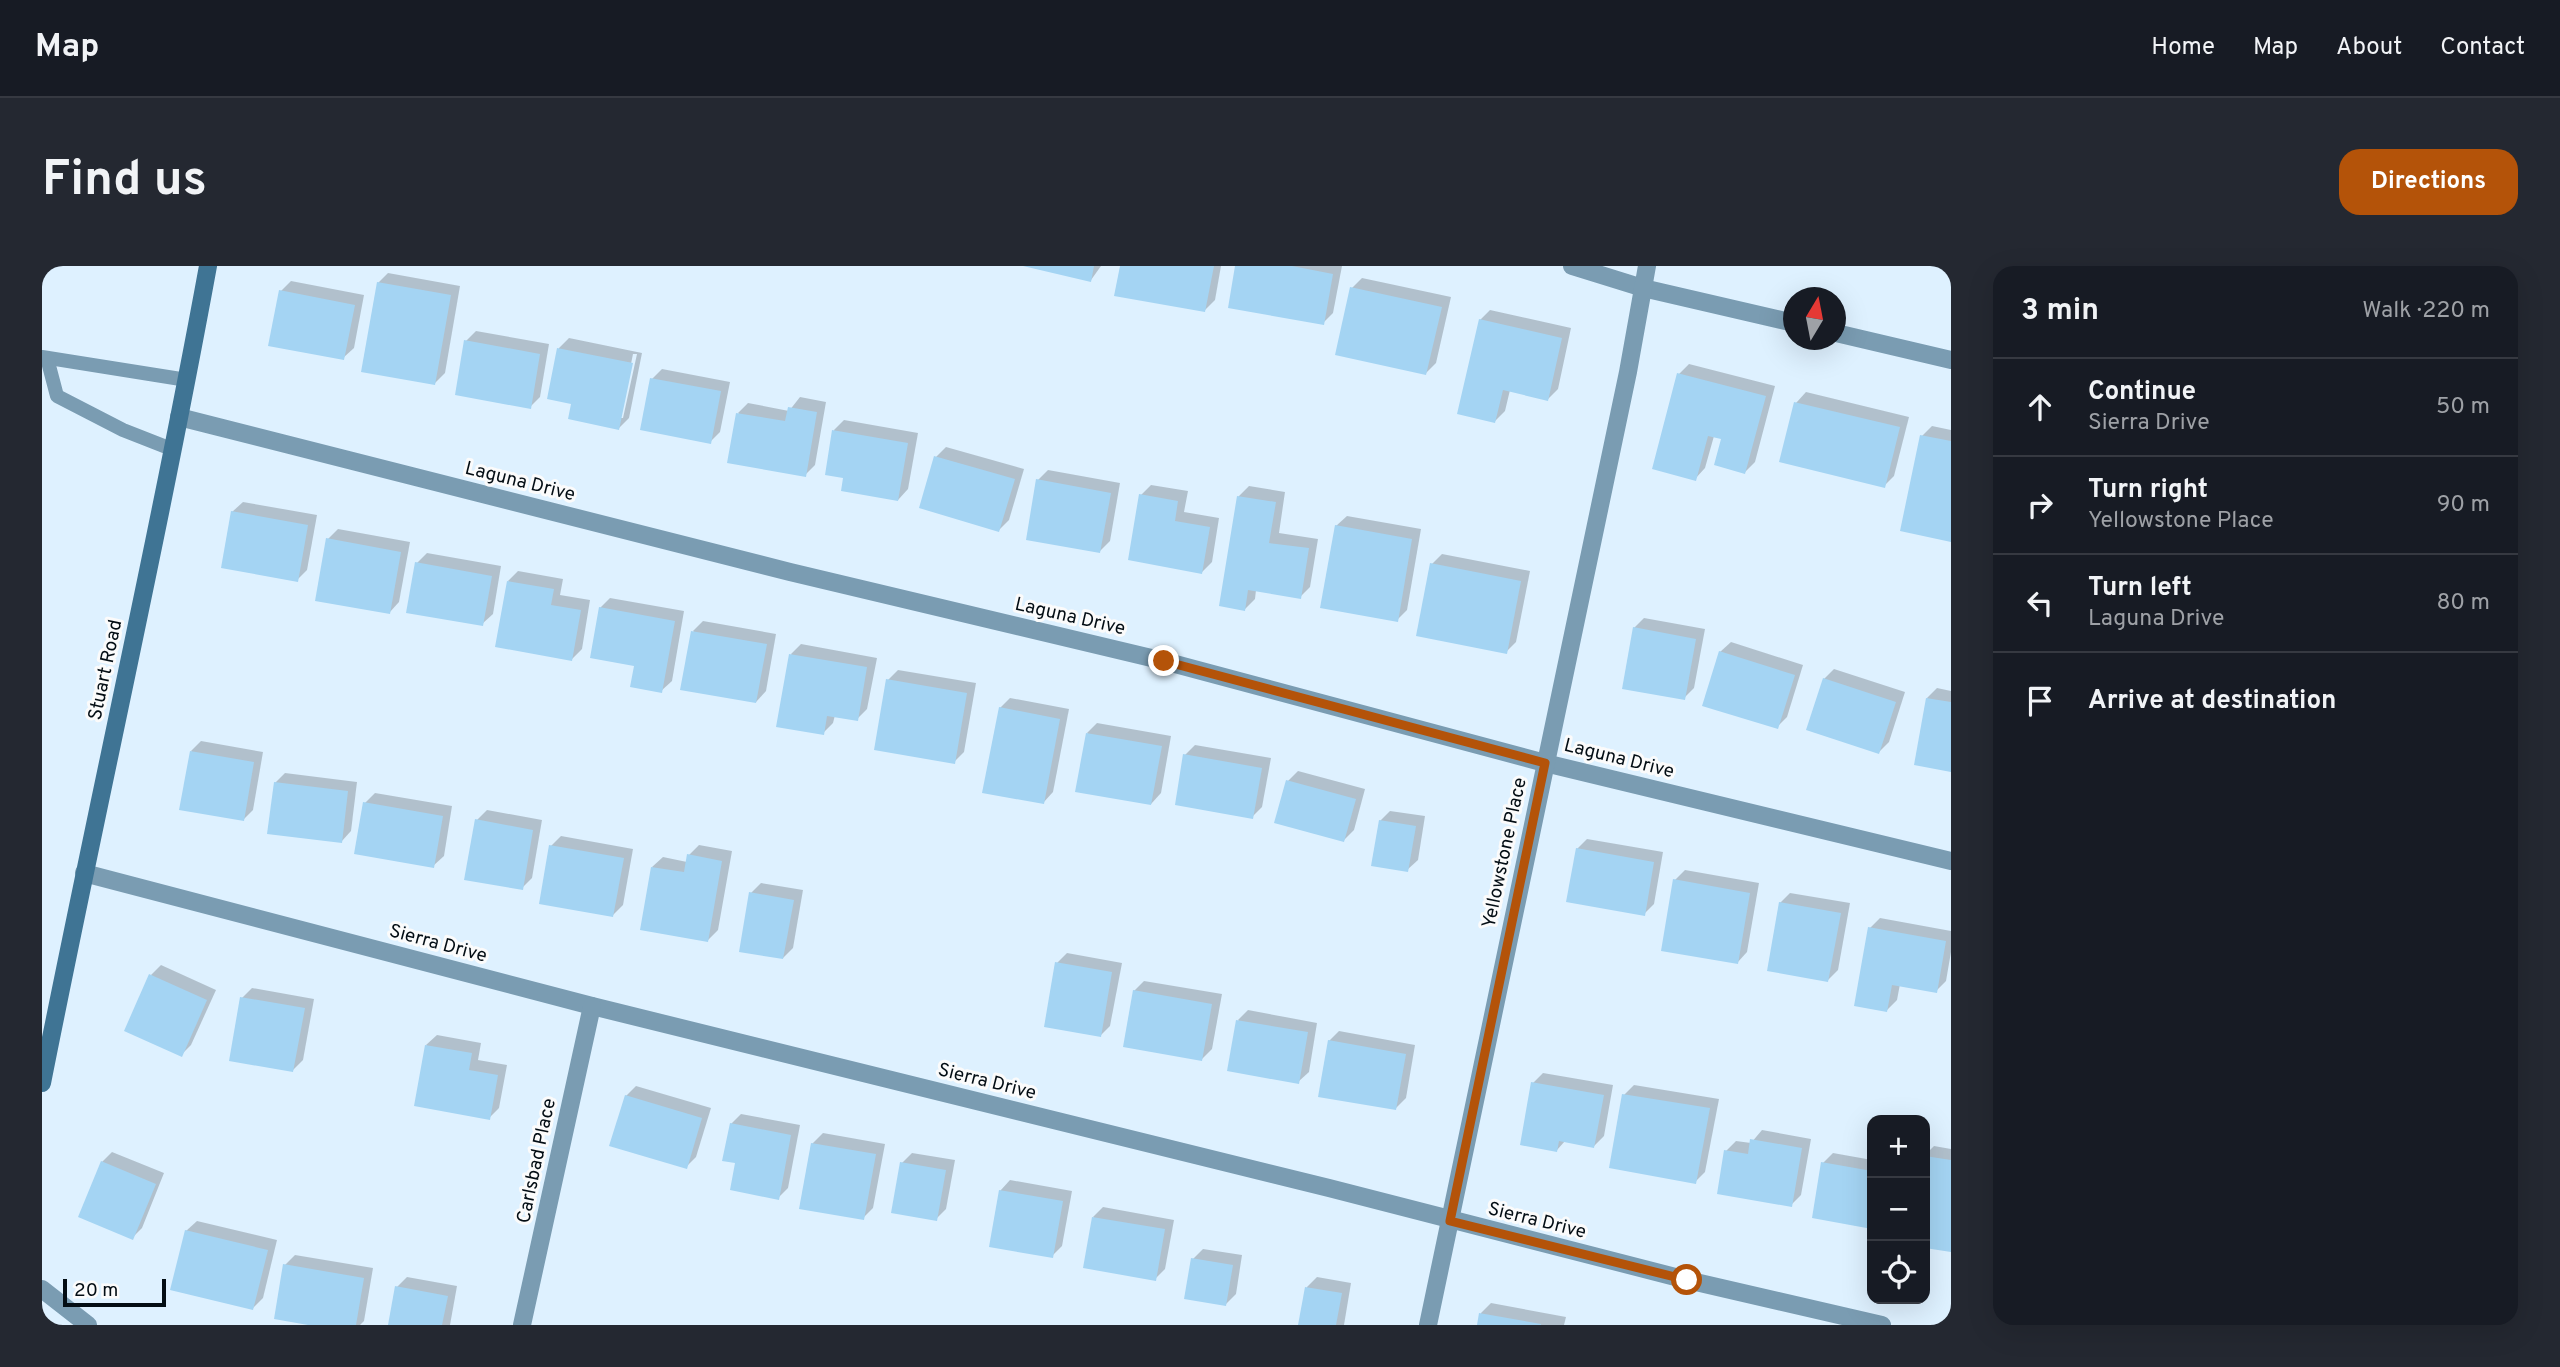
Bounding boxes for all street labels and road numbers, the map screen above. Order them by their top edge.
street label: Laguna Drive [462,457,578,507]
street label: Laguna Drive [1012,593,1128,641]
street label: Stuart Road [84,617,128,723]
street label: Laguna Drive [1561,734,1677,784]
street label: Yellowstone Place [1477,775,1533,931]
street label: Sierra Drive [386,919,490,969]
street label: Sierra Drive [935,1058,1039,1106]
street label: Carlsbad Place [512,1096,562,1226]
street label: Sierra Drive [1485,1197,1589,1245]

